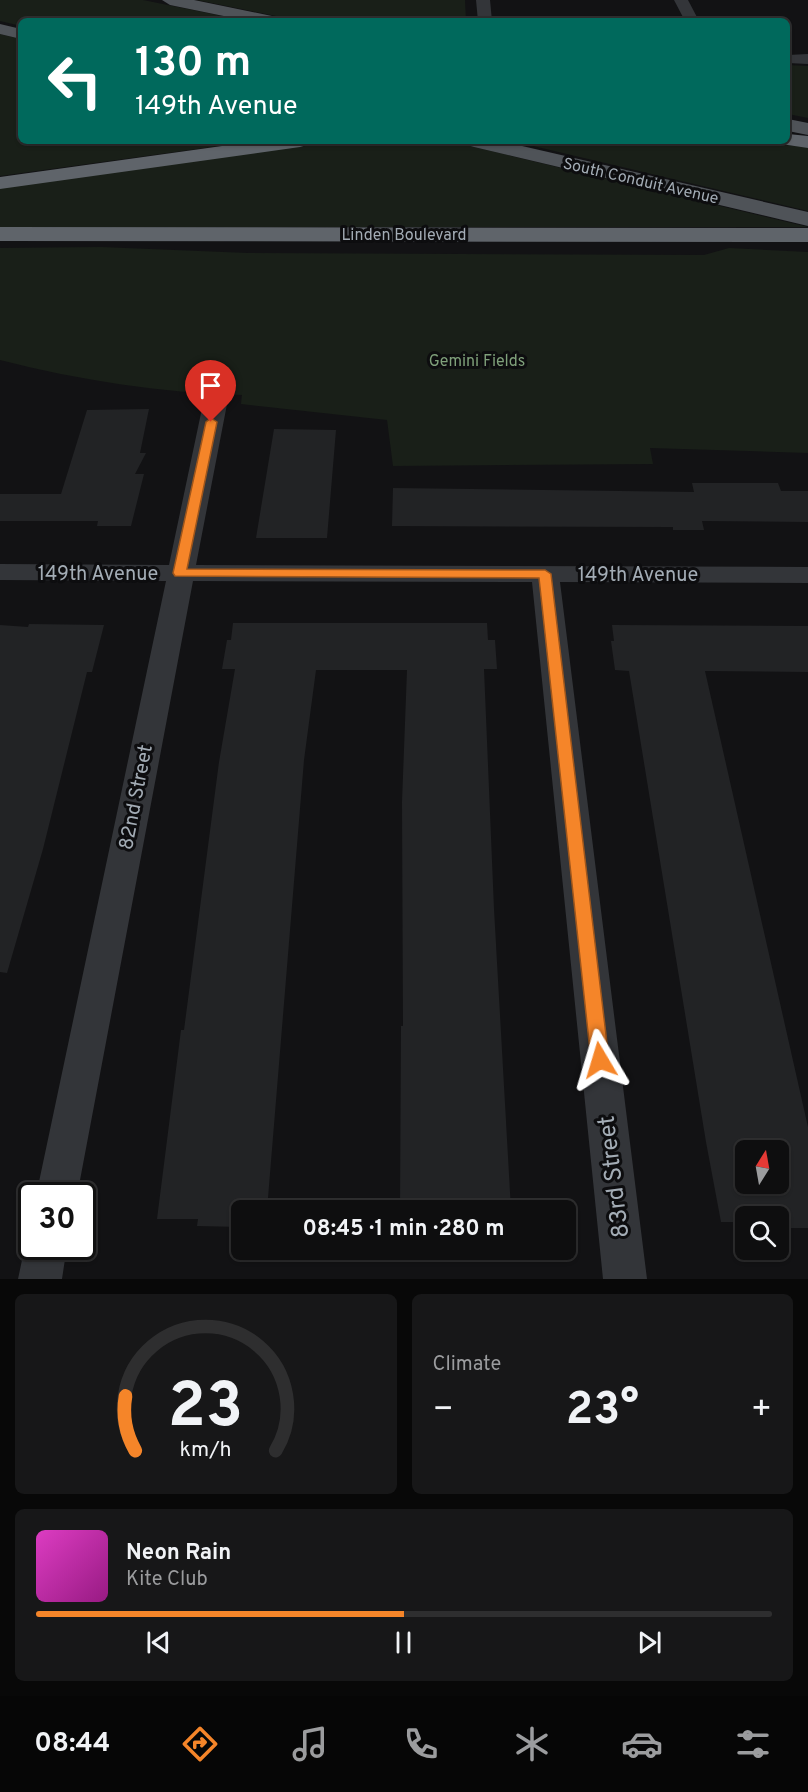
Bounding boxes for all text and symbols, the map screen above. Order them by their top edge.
text: 130 m [135,38,251,91]
icon: left [36,42,114,120]
text: 149th Avenue [135,90,297,124]
street label: South Conduit Avenue [561,154,720,210]
street label: Linden Boulevard [341,226,467,246]
park label: Gemini Fields [429,352,525,372]
pin [185,360,236,422]
icon: arrive [194,369,227,402]
street label: 149th Avenue [38,562,158,588]
street label: 149th Avenue [578,563,698,589]
street label: 82nd Street [114,743,160,852]
position arrow [568,1028,632,1092]
street label: 83rd Street [593,1114,637,1240]
north arrow [735,1140,789,1194]
map controls [735,1140,789,1260]
speed limit sign: 30 [18,1182,96,1260]
button: search [735,1206,789,1260]
text: 08:45 · 1 min · 280 m [302,1216,505,1243]
text: Climate [433,1352,501,1378]
text: 23 [168,1370,244,1449]
text: 23° [566,1383,639,1440]
text: − [433,1390,454,1432]
text: + [751,1390,772,1432]
text: km/h [180,1437,232,1464]
text: Neon Rain [126,1540,231,1567]
text: Kite Club [126,1567,208,1593]
icon: previous [142,1626,175,1659]
icon: pause [387,1626,420,1659]
icon: next [633,1626,666,1659]
icon: directions [179,1723,221,1765]
icon: music [289,1723,331,1765]
icon: phone [400,1723,442,1765]
icon: climate [511,1723,553,1765]
icon: car [621,1723,663,1765]
icon: filters [732,1723,774,1765]
text: 08:44 [34,1727,110,1761]

